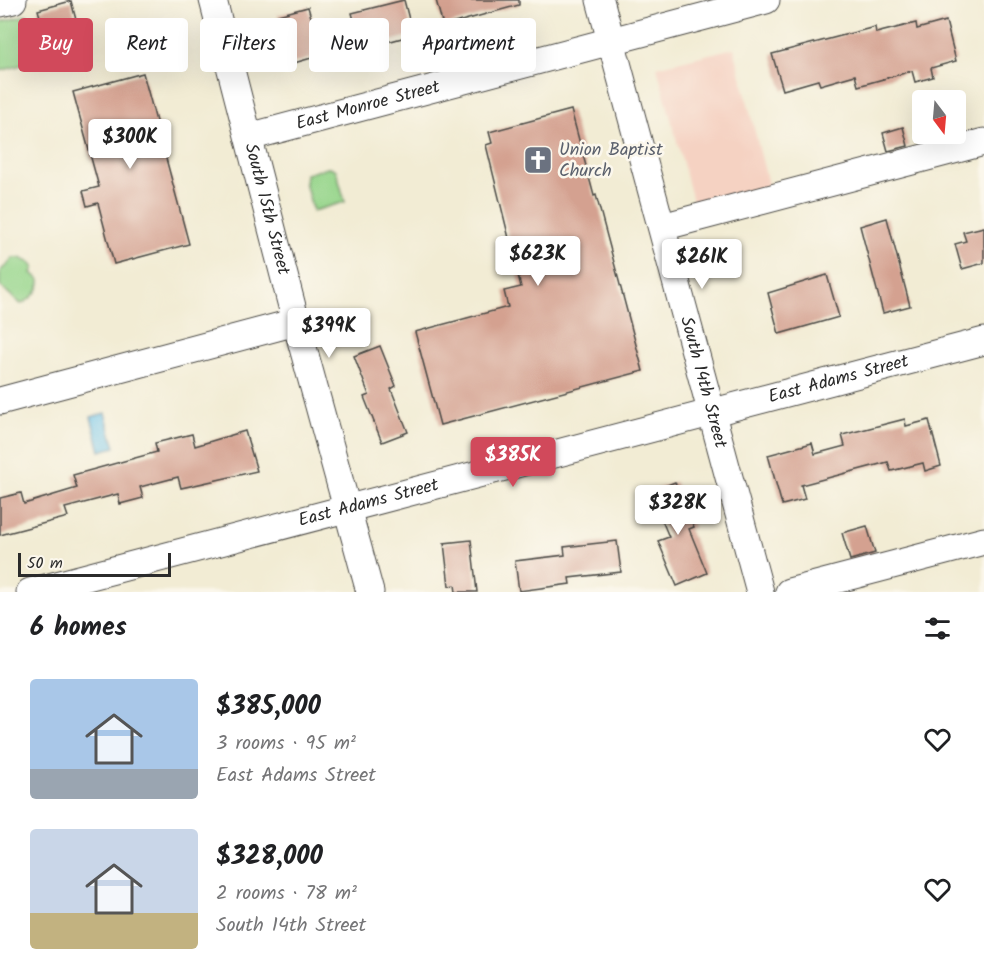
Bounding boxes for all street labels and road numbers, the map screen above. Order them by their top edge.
street label: East Monroe Street [293,72,444,138]
street label: South 15th Street [236,140,298,279]
street label: South 14th Street [672,313,735,452]
street label: East Adams Street [765,347,913,412]
street label: East Adams Street [295,470,443,535]

